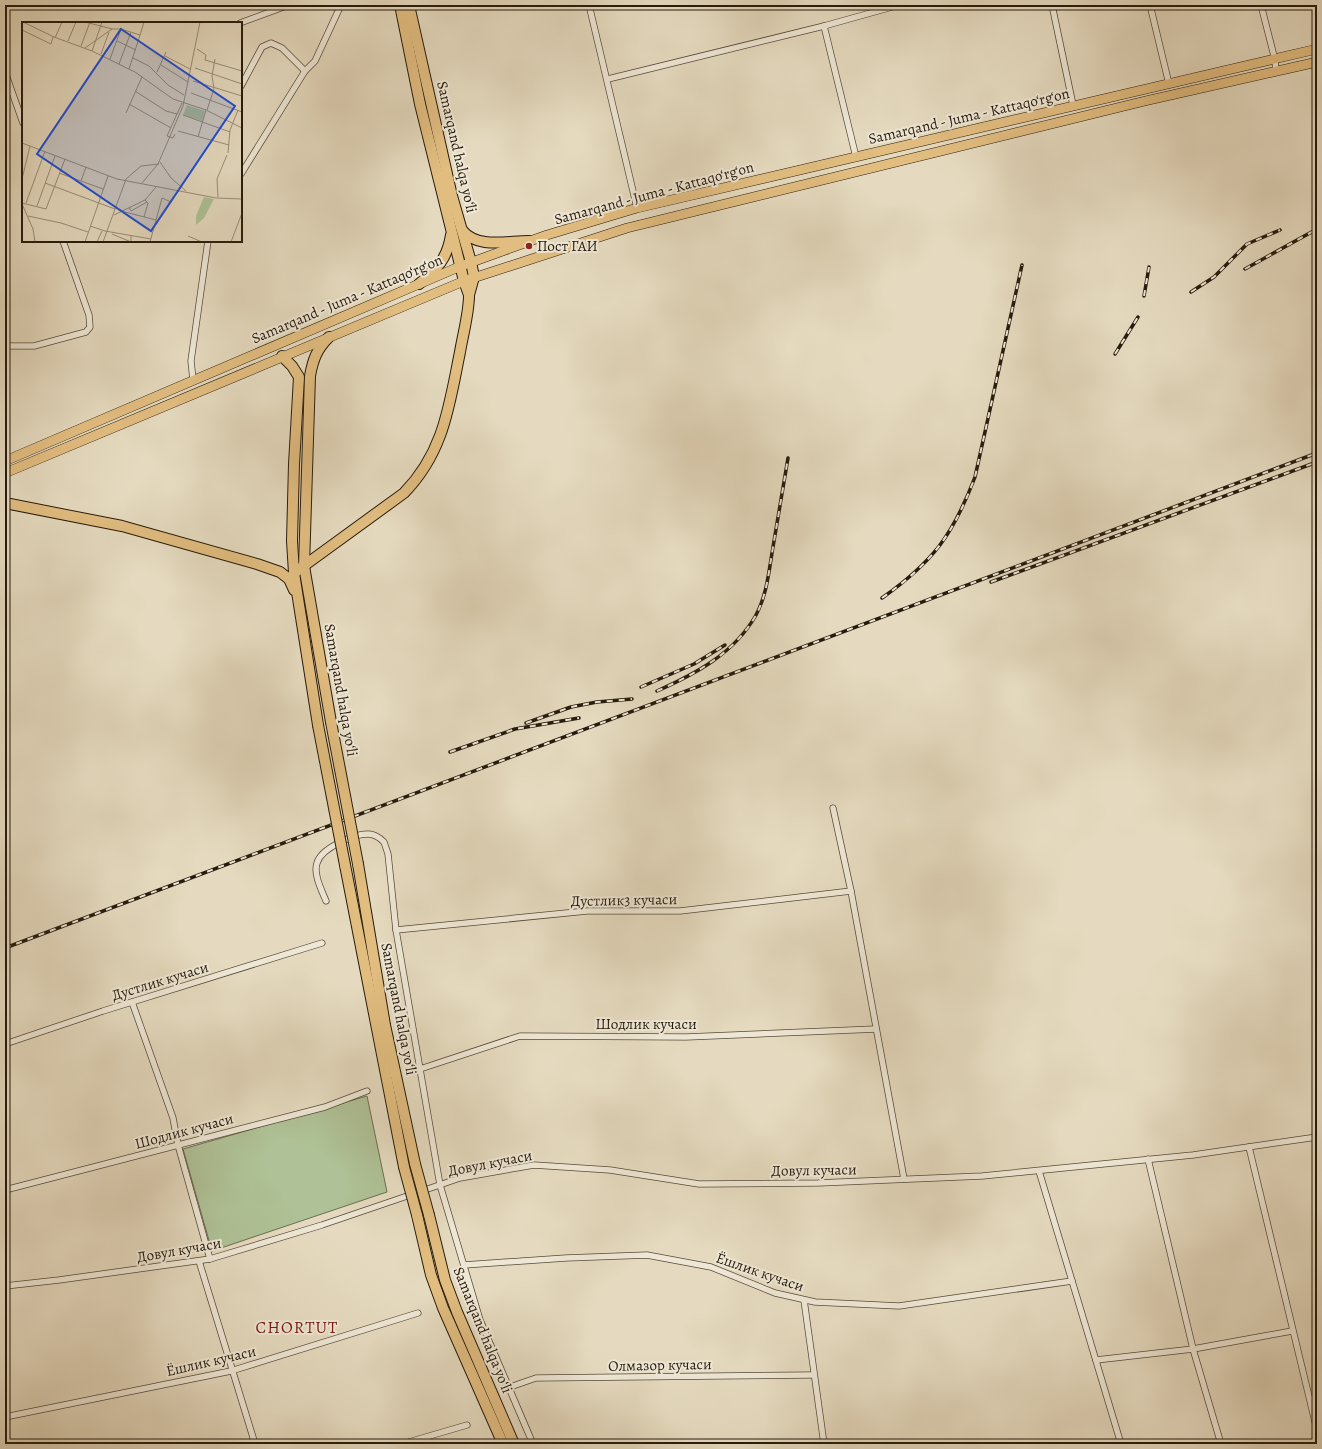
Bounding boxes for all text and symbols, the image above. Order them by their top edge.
inset map [22,22,242,242]
street label: Samarqand halqa yoʻli [432,79,482,215]
street label: Samarqand - Juma - Kattaqo‘rg‘on [866,83,1072,149]
street label: Samarqand - Juma - Kattaqo‘rg‘on [552,157,756,229]
place label: Пост ГАИ [537,236,598,256]
marker: Пост ГАИ [524,241,534,251]
street label: Samarqand - Juma - Kattaqo‘rg‘on [248,250,446,348]
street label: Samarqand halqa yoʻli [319,622,363,758]
street label: Дустлик3 кучаси [571,889,678,911]
street label: Samarqand halqa yoʻli [376,941,422,1077]
street label: Дустлик кучаси [109,957,211,1005]
street label: Шодлик кучаси [595,1014,697,1034]
street label: Шодлик кучаси [132,1108,236,1154]
street label: Довул кучаси [446,1145,534,1181]
street label: Довул кучаси [771,1159,857,1181]
street label: Довул кучаси [135,1233,223,1267]
street label: Ёшлик кучаси [713,1248,807,1296]
street label: Samarqand halqa yoʻli [449,1264,517,1396]
district label: CHORTUT [256,1316,338,1339]
street label: Ёшлик кучаси [164,1341,258,1381]
street label: Олмазор кучаси [608,1354,712,1376]

